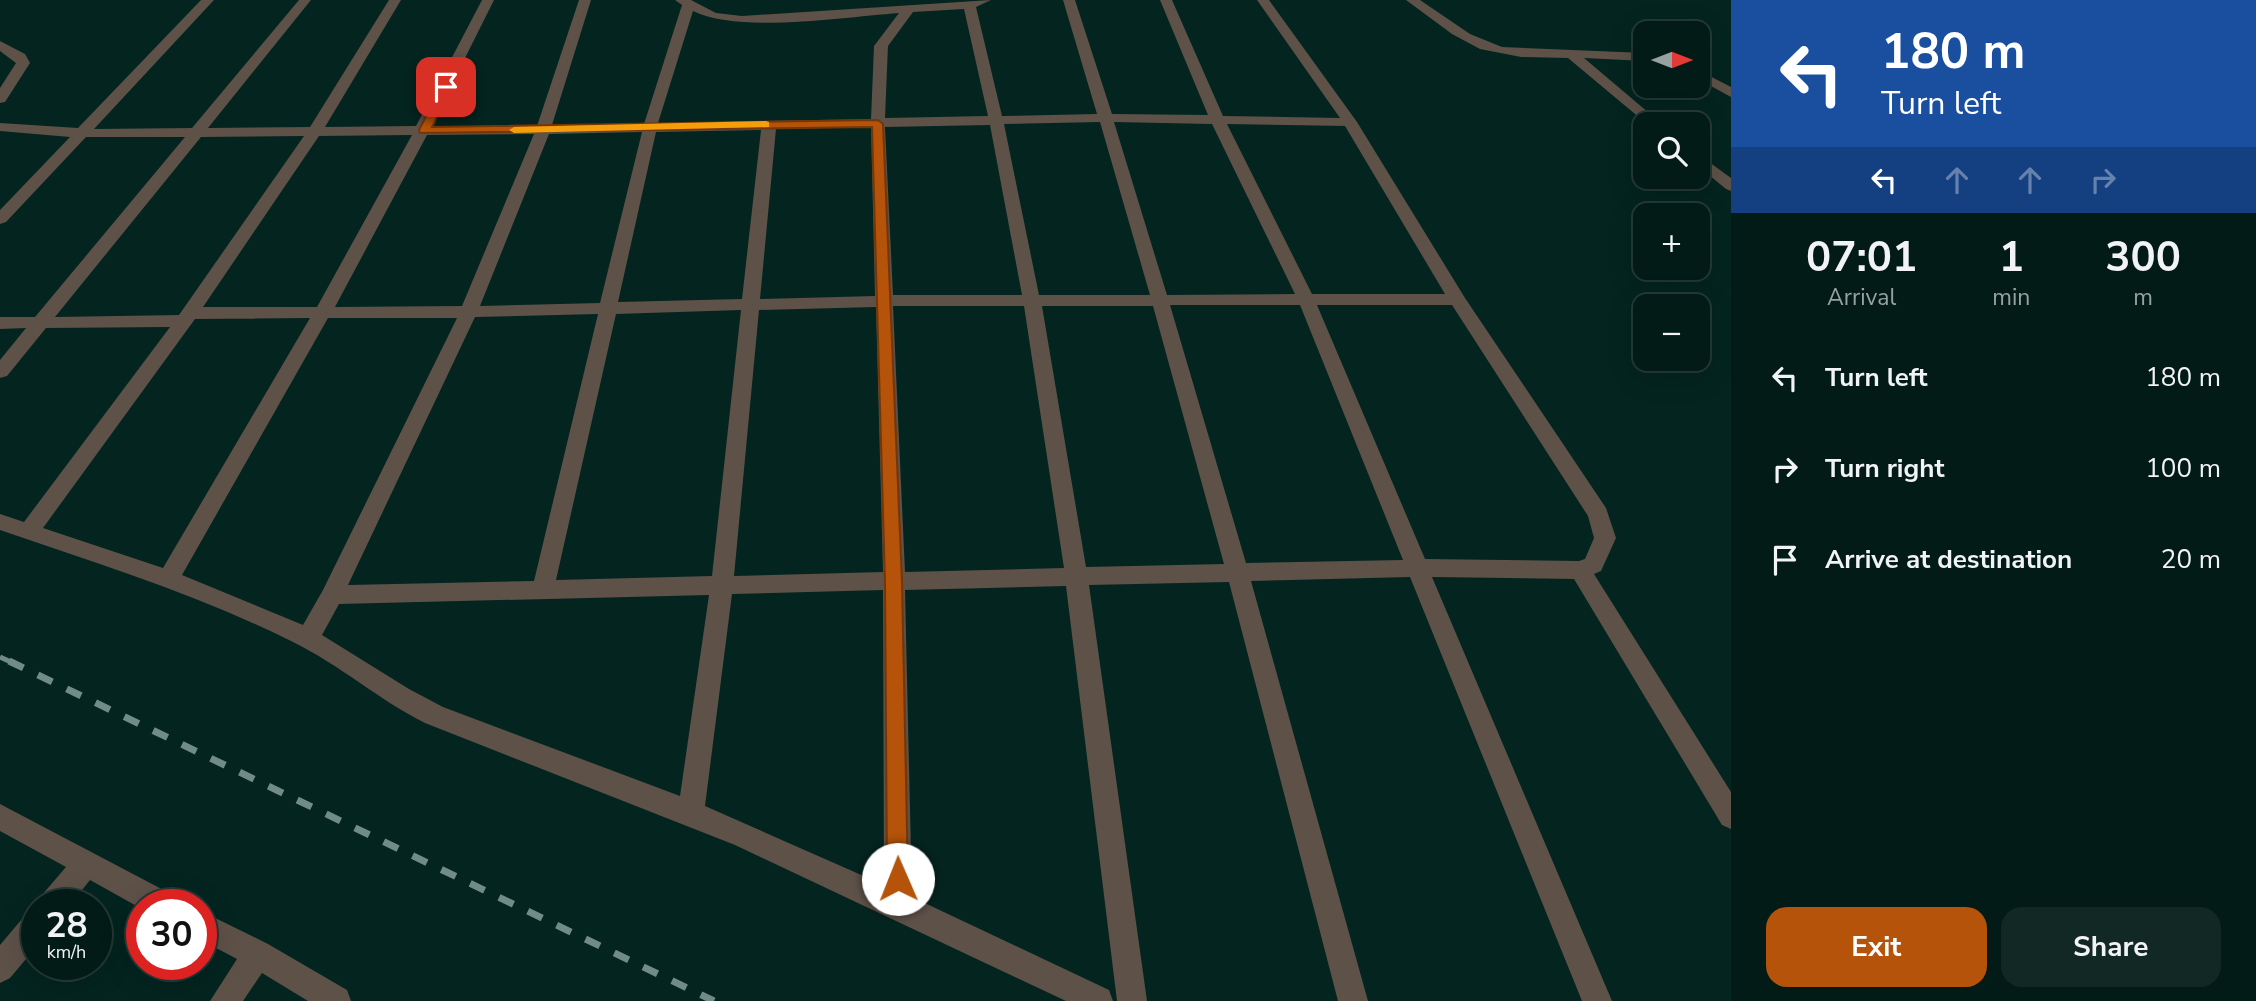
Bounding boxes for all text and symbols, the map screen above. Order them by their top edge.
text: 180 m [1881,18,2025,85]
north arrow [1633,21,1710,98]
map controls [1633,21,1710,371]
icon: left [1766,28,1857,119]
pin [416,57,476,117]
icon: arrive [427,68,465,106]
text: Turn left [1881,82,2001,125]
button: search [1633,112,1710,189]
icon: left [1865,161,1903,199]
icon: ahead [1938,161,1976,199]
icon: ahead [2011,161,2049,199]
icon: right [2084,161,2122,199]
button: + [1633,203,1710,280]
text: 07:01 [1806,229,1917,286]
text: 1 [1999,229,2024,286]
text: 300 [2105,229,2181,286]
text: Arrival [1827,282,1896,313]
text: min [1992,282,2030,313]
text: m [2133,282,2153,313]
button: − [1633,294,1710,371]
icon: left [1766,359,1804,397]
text: Turn left [1825,360,1928,395]
text: 180 m [2145,360,2221,395]
icon: right [1766,450,1804,488]
text: Turn right [1825,451,1944,486]
text: 100 m [2145,451,2221,486]
icon: arrive [1766,541,1804,579]
text: Arrive at destination [1825,542,2072,577]
text: 20 m [2161,542,2221,577]
position arrow [861,842,935,916]
speed limit sign: 30 [126,889,217,980]
text: 28 [45,902,88,949]
button: Exit [1766,907,1987,987]
button: Share [2001,907,2221,987]
text: km/h [47,940,86,964]

